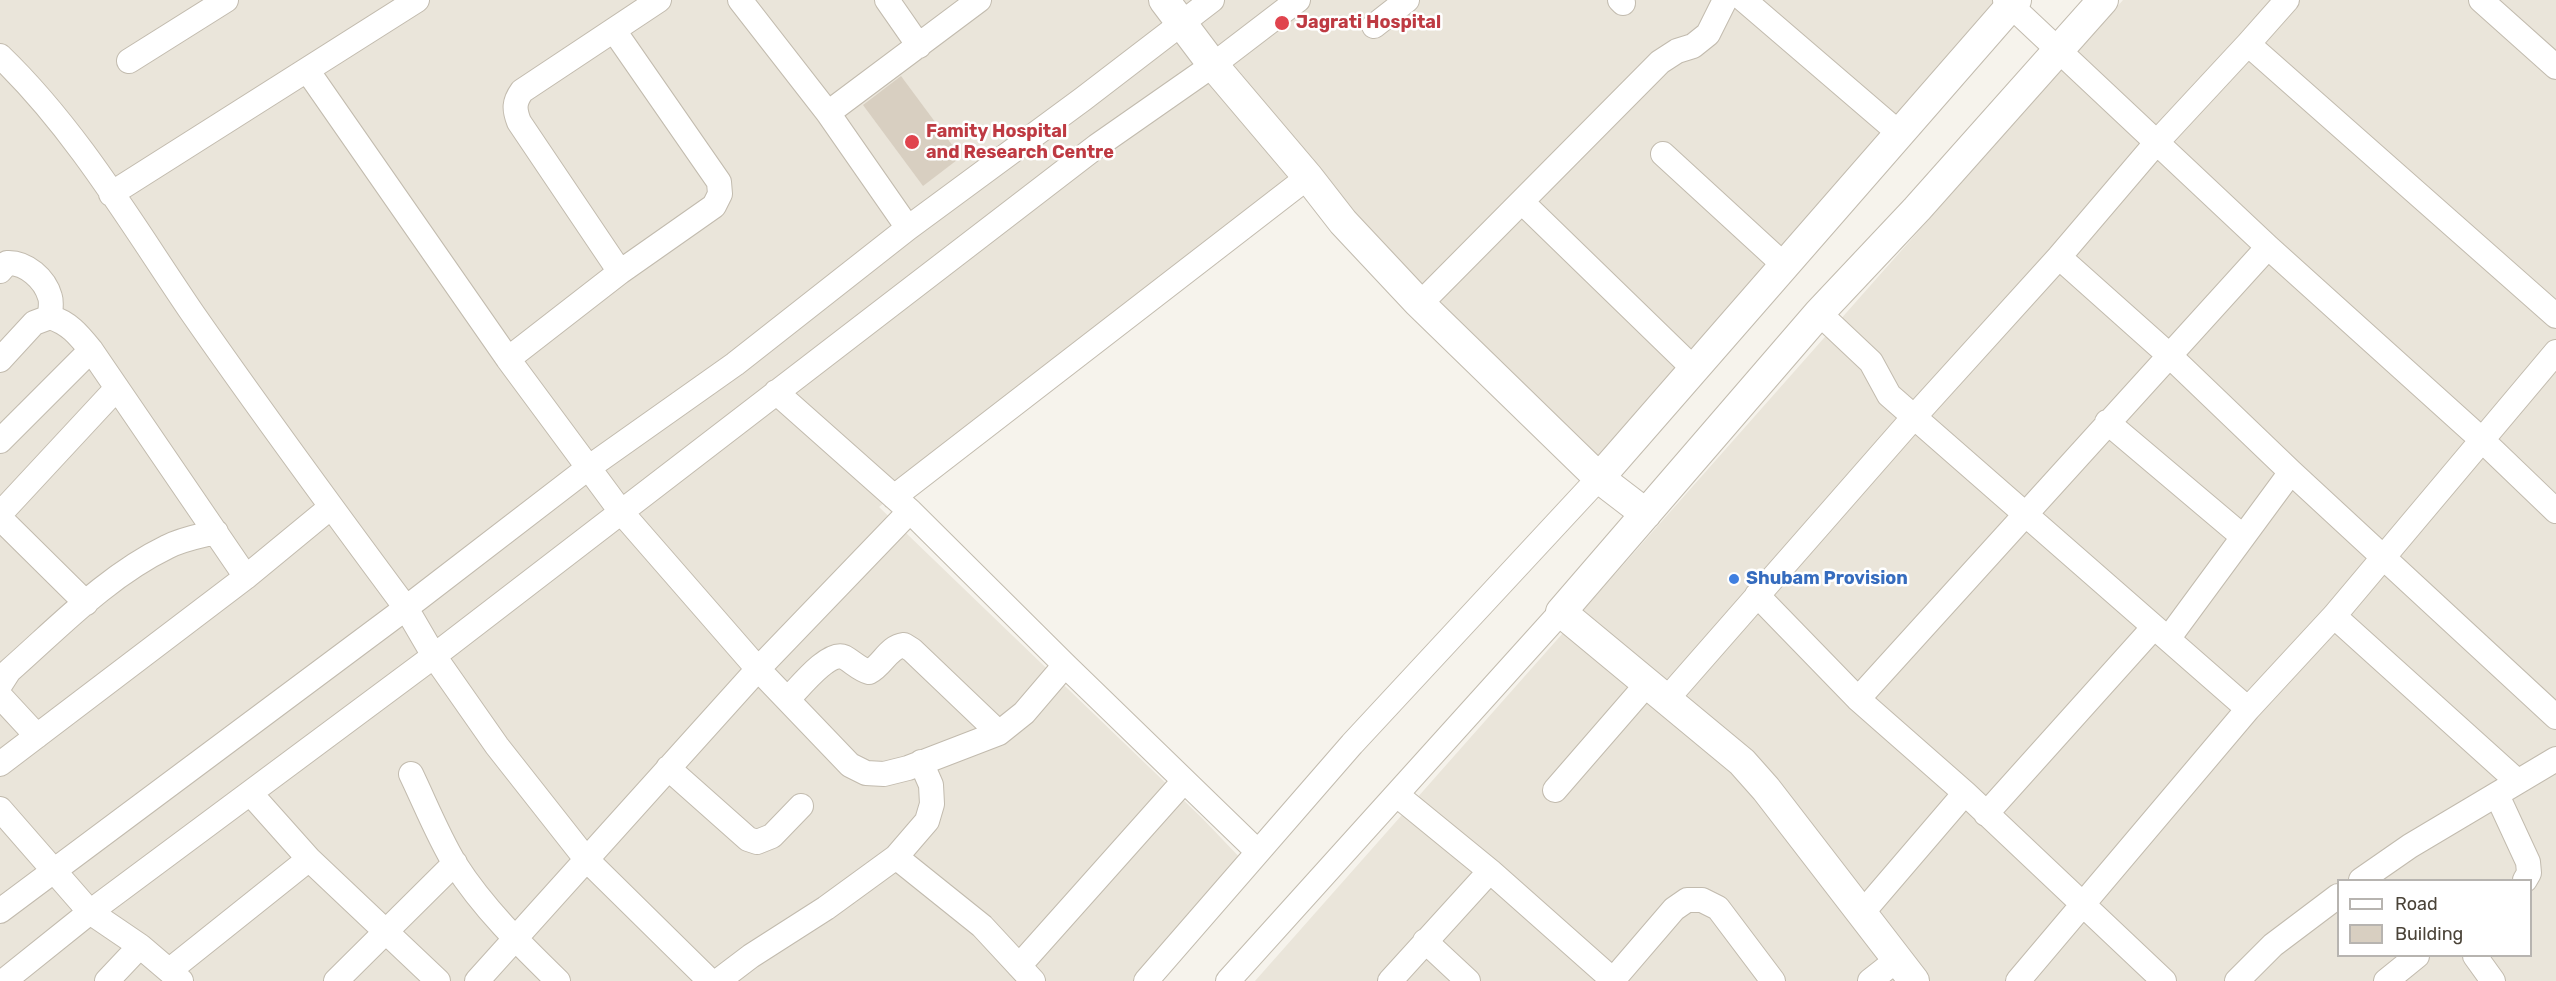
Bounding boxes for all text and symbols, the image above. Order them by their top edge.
place label: Jagrati Hospital [1296,12,1441,34]
marker: Jagrati Hospital [1273,14,1291,32]
place label: Famity Hospital and Research Centre [926,121,1114,164]
marker: Famity Hospital and Research Centre [903,133,921,151]
place label: Shubam Provision [1746,568,1908,590]
marker: Shubam Provision [1727,572,1741,586]
legend [2337,879,2532,957]
text: Road [2395,893,2438,915]
text: Building [2395,923,2463,945]

